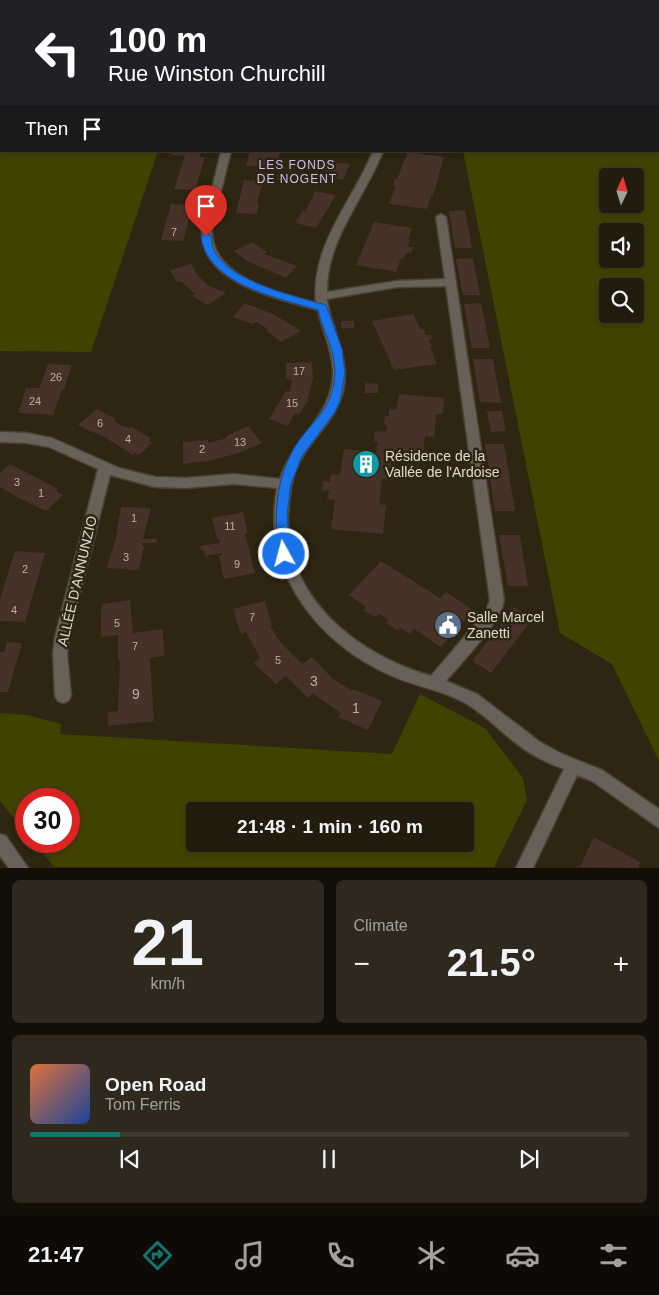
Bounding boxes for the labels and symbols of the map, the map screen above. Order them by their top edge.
district label: LES FONDS DE NOGENT [257,158,337,186]
north arrow [599,168,644,212]
pin [185,185,227,236]
house number: 7 [171,226,177,238]
house number: 17 [293,365,305,377]
house number: 26 [50,371,62,383]
house number: 24 [29,395,41,407]
house number: 15 [286,397,298,409]
house number: 6 [97,417,103,429]
house number: 4 [125,433,131,445]
house number: 13 [234,436,246,448]
house number: 2 [199,443,205,455]
place label: Résidence de la Vallée de l'Ardoise [385,448,500,480]
building icon: Résidence de la Vallée de l'Ardoise [351,449,381,479]
house number: 3 [14,476,20,488]
house number: 1 [38,487,44,499]
house number: 1 [131,512,137,524]
street label: ALLÉE D'ANNUNZIO [54,514,100,648]
house number: 11 [224,520,236,532]
position arrow [257,527,309,579]
house number: 3 [123,551,129,563]
house number: 9 [234,558,240,570]
house number: 2 [22,563,28,575]
house number: 4 [11,604,17,616]
place label: Salle Marcel Zanetti [467,609,544,641]
public building icon: Salle Marcel Zanetti [433,610,463,640]
house number: 7 [249,611,255,623]
house number: 5 [114,617,120,629]
house number: 7 [132,640,138,652]
house number: 5 [275,654,281,666]
house number: 3 [310,673,318,689]
house number: 9 [132,686,140,702]
house number: 1 [352,700,360,716]
speed limit sign: 30 [15,788,80,853]

